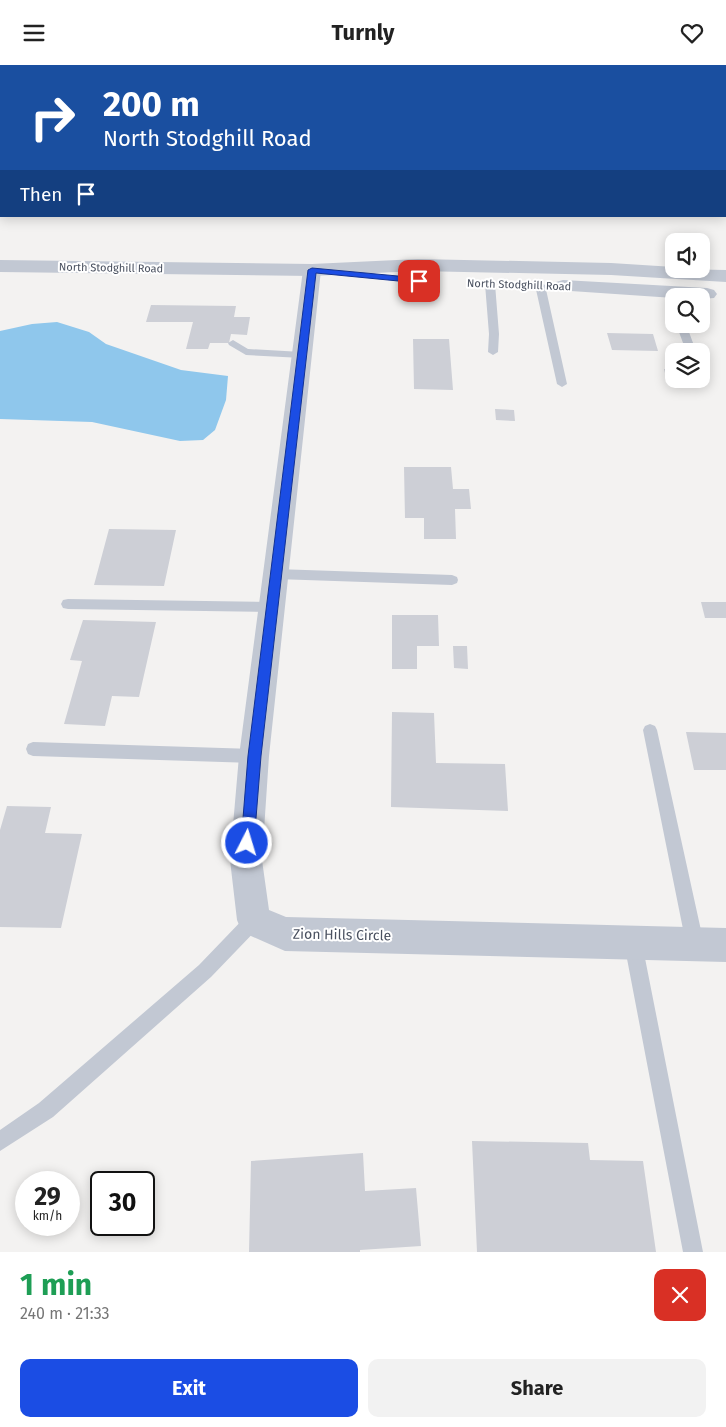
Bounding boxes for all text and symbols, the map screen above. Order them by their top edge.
icon: menu [20,19,48,47]
text: Turnly [332,19,394,46]
icon: heart [678,19,706,47]
text: 200 m [103,83,200,125]
icon: right [20,85,85,150]
text: North Stodghill Road [103,125,312,152]
icon: arrive [72,180,100,208]
text: Then [20,183,62,206]
map controls [665,233,710,388]
button: sound [665,233,710,278]
pin [398,260,440,302]
street label: North Stodghill Road [59,261,163,275]
icon: arrive [405,267,433,295]
street label: North Stodghill Road [467,277,571,293]
button: search [665,288,710,333]
button: layers [665,343,710,388]
position arrow [220,816,272,868]
street label: Zion Hills Circle [293,926,391,944]
speed limit sign: 30 [90,1171,155,1236]
text: 29 [34,1182,61,1212]
text: km/h [33,1209,62,1223]
text: 1 min [20,1267,92,1303]
button: close [654,1269,706,1321]
text: 240 m · 21:33 [20,1304,110,1323]
button: Exit [20,1359,358,1417]
button: Share [368,1359,706,1417]

